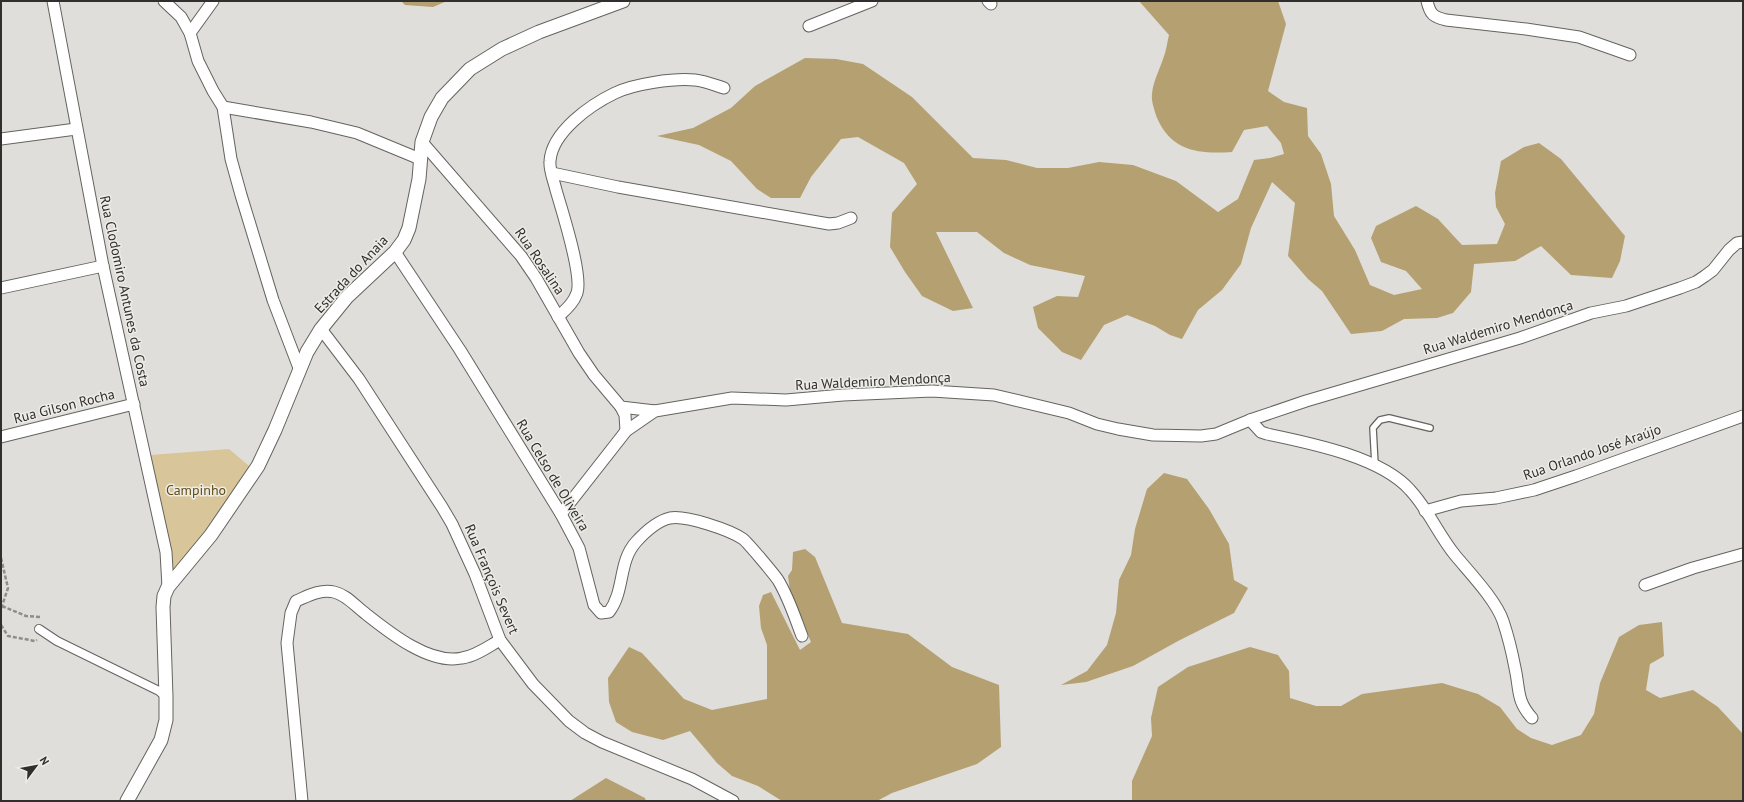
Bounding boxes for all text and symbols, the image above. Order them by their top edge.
street label: Rua Clodomiro Antunes da Costa [96,194,154,388]
street label: Rua Rosalina [511,224,569,298]
street label: Estrada do Anaia [310,231,392,317]
street label: Rua Waldemiro Mendonça [1421,296,1575,358]
street label: Rua Waldemiro Mendonça [795,368,951,394]
street label: Rua Gilson Rocha [12,385,117,427]
street label: Rua Celso de Oliveira [513,416,594,534]
street label: Rua Orlando José Araújo [1521,420,1663,484]
park label: Campinho [166,481,226,499]
street label: Rua François Severt [461,521,523,637]
north arrow [16,746,56,786]
text: N [37,754,52,767]

